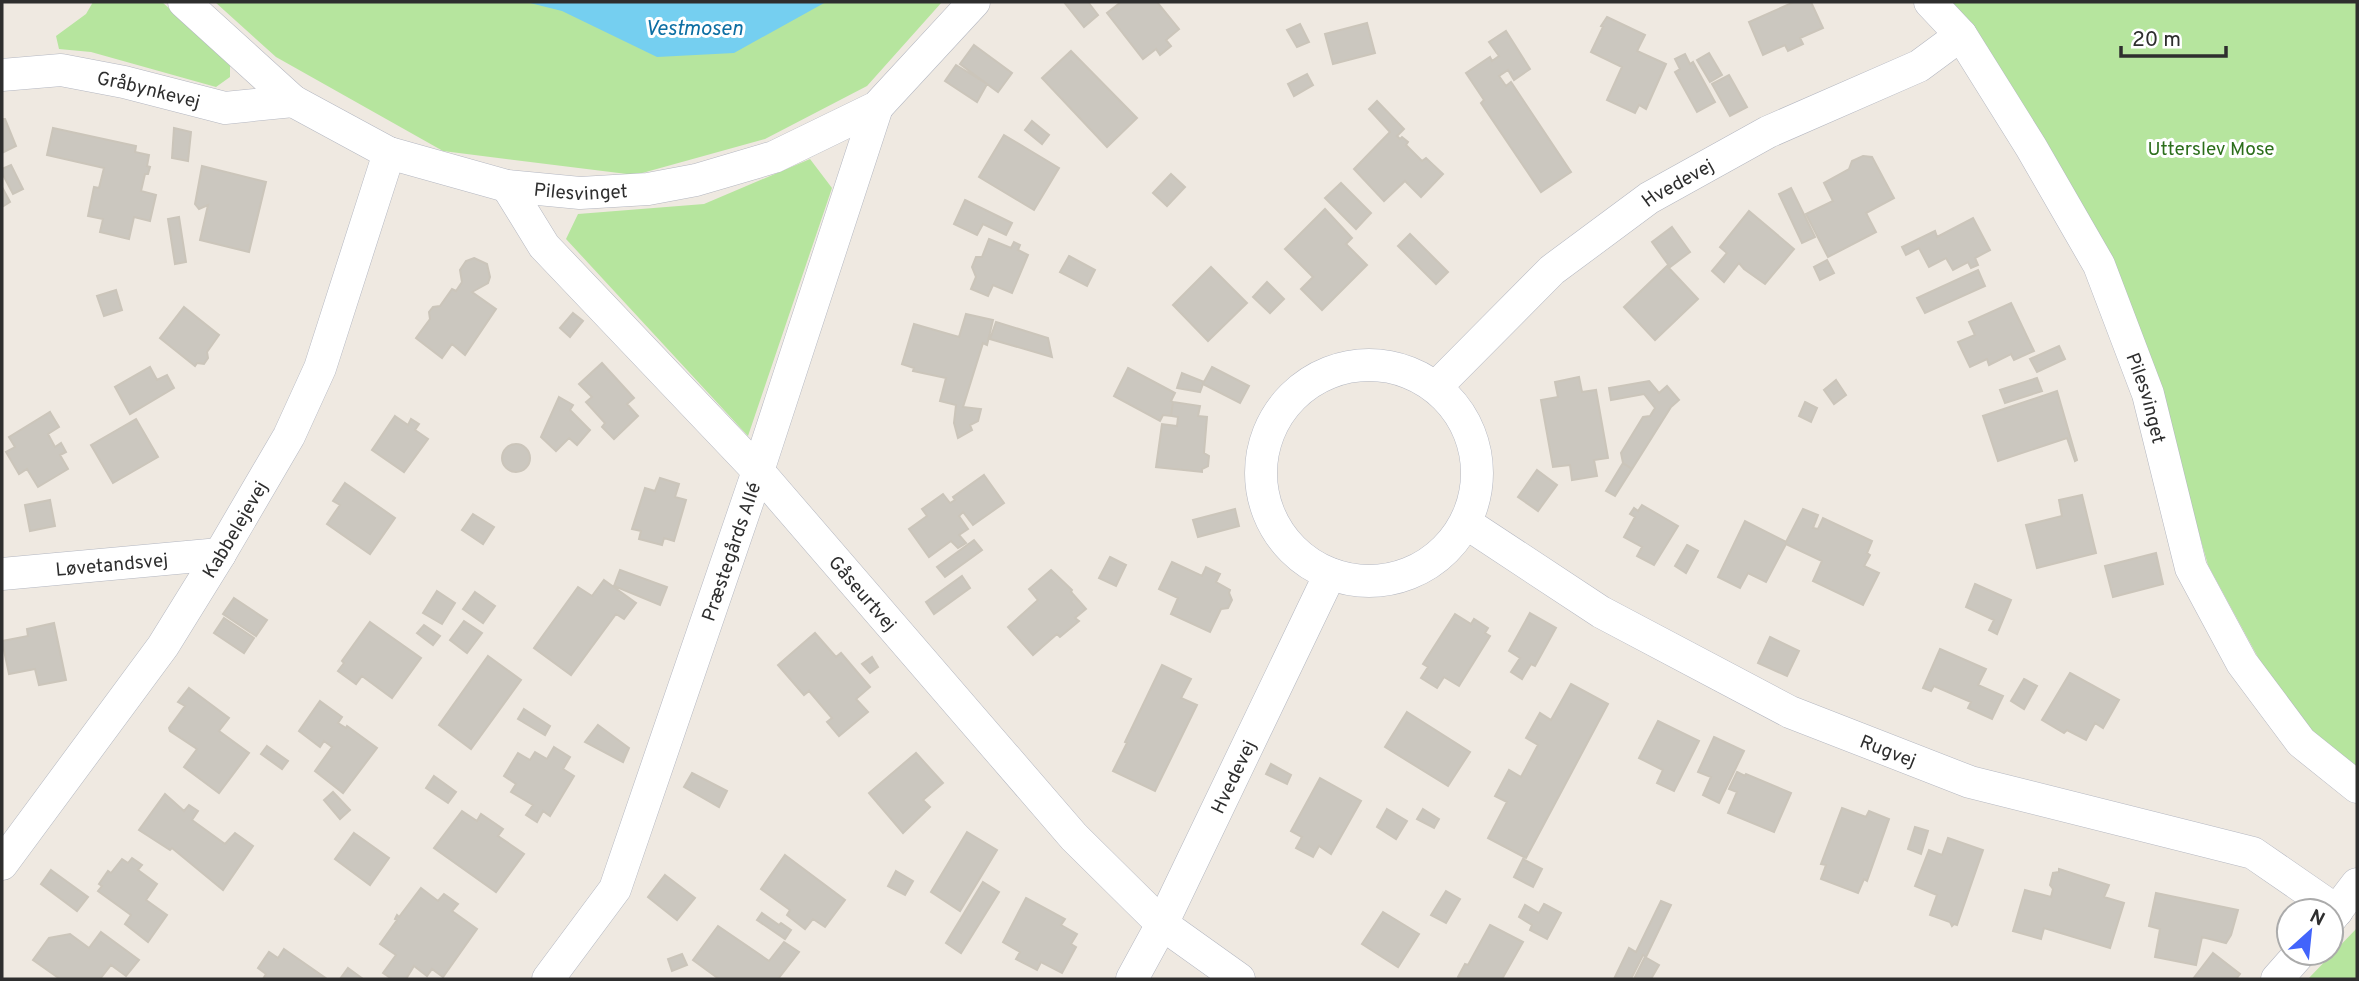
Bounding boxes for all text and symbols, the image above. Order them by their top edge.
scale bar [2121,14,2226,58]
water label: Vestmosen [645,16,743,43]
text: 20 m [2132,27,2181,54]
street label: Gråbynkevej [95,67,203,115]
park label: Utterslev Mose [2147,138,2275,162]
street label: Hvedevej [1637,154,1719,213]
street label: Pilesvinget [533,179,628,207]
street label: Pilesvinget [2119,350,2170,446]
street label: Kabbelejevej [198,477,274,583]
street label: Præstegårds Allé [697,479,767,625]
street label: Løvetandsvej [54,549,169,583]
street label: Gåseurtvej [823,551,901,637]
street label: Rugvej [1856,730,1919,774]
street label: Hvedevej [1207,737,1262,818]
north arrow [2275,897,2345,967]
text: N [2305,905,2328,932]

